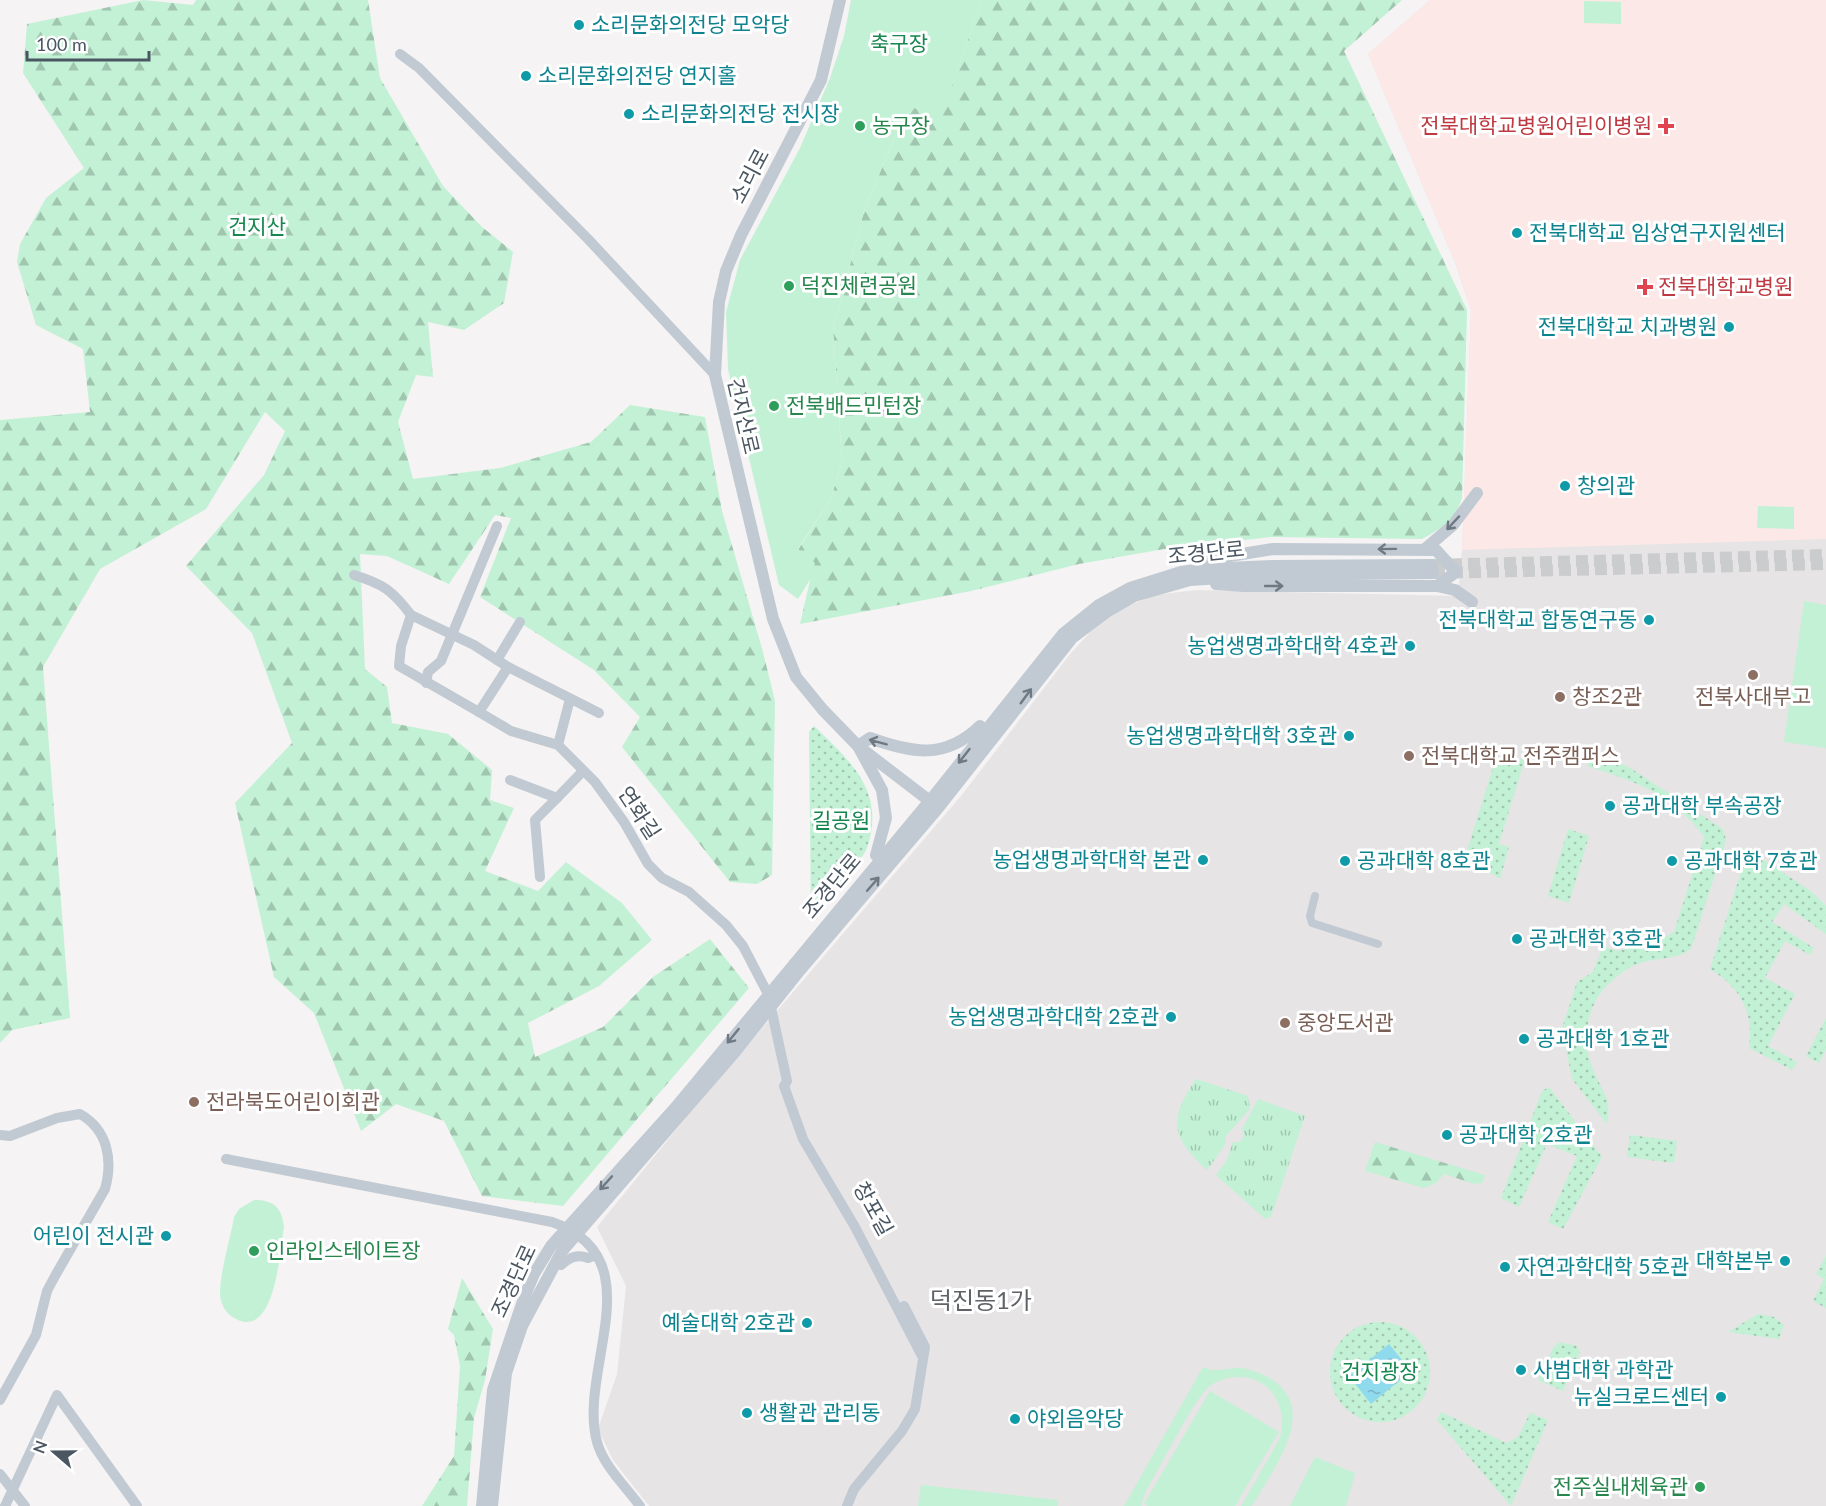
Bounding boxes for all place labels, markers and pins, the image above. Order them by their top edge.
place label: 소리문화의전당 모악당 [591,11,790,36]
marker: 소리문화의전당 모악당 [572,18,586,32]
place label: 소리문화의전당 연지홀 [538,62,737,87]
marker: 소리문화의전당 연지홀 [519,69,533,83]
place label: 소리문화의전당 전시장 [641,100,840,125]
marker: 소리문화의전당 전시장 [622,107,636,121]
place label: 농구장 [872,112,930,137]
place label: 전북대학교병원어린이병원 [1420,112,1652,137]
marker: 전북대학교병원어린이병원 [1657,117,1675,135]
marker: 농구장 [853,119,867,133]
place label: 전북대학교 임상연구지원센터 [1529,219,1786,244]
marker: 전북대학교 임상연구지원센터 [1510,226,1524,240]
place label: 덕진체련공원 [801,272,917,297]
place label: 전북대학교병원 [1658,273,1793,298]
marker: 전북대학교병원 [1636,278,1654,296]
marker: 덕진체련공원 [782,279,796,293]
place label: 전북대학교 치과병원 [1538,313,1717,338]
marker: 전북대학교 치과병원 [1722,320,1736,334]
place label: 전북배드민턴장 [786,392,921,417]
marker: 전북배드민턴장 [767,399,781,413]
place label: 창의관 [1577,472,1635,497]
marker: 창의관 [1558,479,1572,493]
place label: 전북대학교 합동연구동 [1438,606,1637,631]
marker: 전북대학교 합동연구동 [1642,613,1656,627]
place label: 농업생명과학대학 4호관 [1187,632,1398,657]
marker: 농업생명과학대학 4호관 [1403,639,1417,653]
marker: 전북사대부고 [1746,668,1760,682]
place label: 창조2관 [1572,683,1642,708]
place label: 전북사대부고 [1695,683,1811,708]
marker: 창조2관 [1553,690,1567,704]
place label: 농업생명과학대학 3호관 [1126,722,1337,747]
marker: 농업생명과학대학 3호관 [1342,729,1356,743]
place label: 전북대학교 전주캠퍼스 [1421,742,1620,767]
marker: 전북대학교 전주캠퍼스 [1402,749,1416,763]
place label: 공과대학 부속공장 [1622,792,1782,817]
marker: 공과대학 부속공장 [1603,799,1617,813]
place label: 농업생명과학대학 본관 [992,846,1191,871]
place label: 공과대학 8호관 [1357,847,1490,872]
place label: 공과대학 7호관 [1684,847,1817,872]
marker: 농업생명과학대학 본관 [1196,853,1210,867]
marker: 공과대학 8호관 [1338,854,1352,868]
marker: 공과대학 7호관 [1665,854,1679,868]
place label: 공과대학 3호관 [1529,925,1662,950]
marker: 공과대학 3호관 [1510,932,1524,946]
place label: 농업생명과학대학 2호관 [948,1003,1159,1028]
place label: 중앙도서관 [1297,1009,1394,1034]
marker: 농업생명과학대학 2호관 [1164,1010,1178,1024]
marker: 중앙도서관 [1278,1016,1292,1030]
place label: 공과대학 1호관 [1536,1025,1669,1050]
marker: 공과대학 1호관 [1517,1032,1531,1046]
place label: 전라북도어린이회관 [206,1088,380,1113]
marker: 전라북도어린이회관 [187,1095,201,1109]
place label: 공과대학 2호관 [1459,1121,1592,1146]
marker: 공과대학 2호관 [1440,1128,1454,1142]
place label: 어린이 전시관 [33,1222,154,1247]
marker: 어린이 전시관 [159,1229,173,1243]
place label: 인라인스테이트장 [266,1237,421,1262]
marker: 인라인스테이트장 [247,1244,261,1258]
place label: 대학본부 [1696,1247,1773,1272]
place label: 자연과학대학 5호관 [1517,1253,1689,1278]
marker: 대학본부 [1778,1254,1792,1268]
marker: 자연과학대학 5호관 [1498,1260,1512,1274]
place label: 예술대학 2호관 [662,1309,795,1334]
marker: 예술대학 2호관 [800,1316,814,1330]
place label: 사범대학 과학관 [1533,1356,1674,1381]
marker: 사범대학 과학관 [1514,1363,1528,1377]
place label: 뉴실크로드센터 [1574,1383,1709,1408]
marker: 뉴실크로드센터 [1714,1390,1728,1404]
place label: 생활관 관리동 [759,1399,880,1424]
place label: 야외음악당 [1027,1405,1124,1430]
marker: 생활관 관리동 [740,1406,754,1420]
marker: 야외음악당 [1008,1412,1022,1426]
place label: 전주실내체육관 [1553,1473,1688,1498]
marker: 전주실내체육관 [1693,1480,1707,1494]

